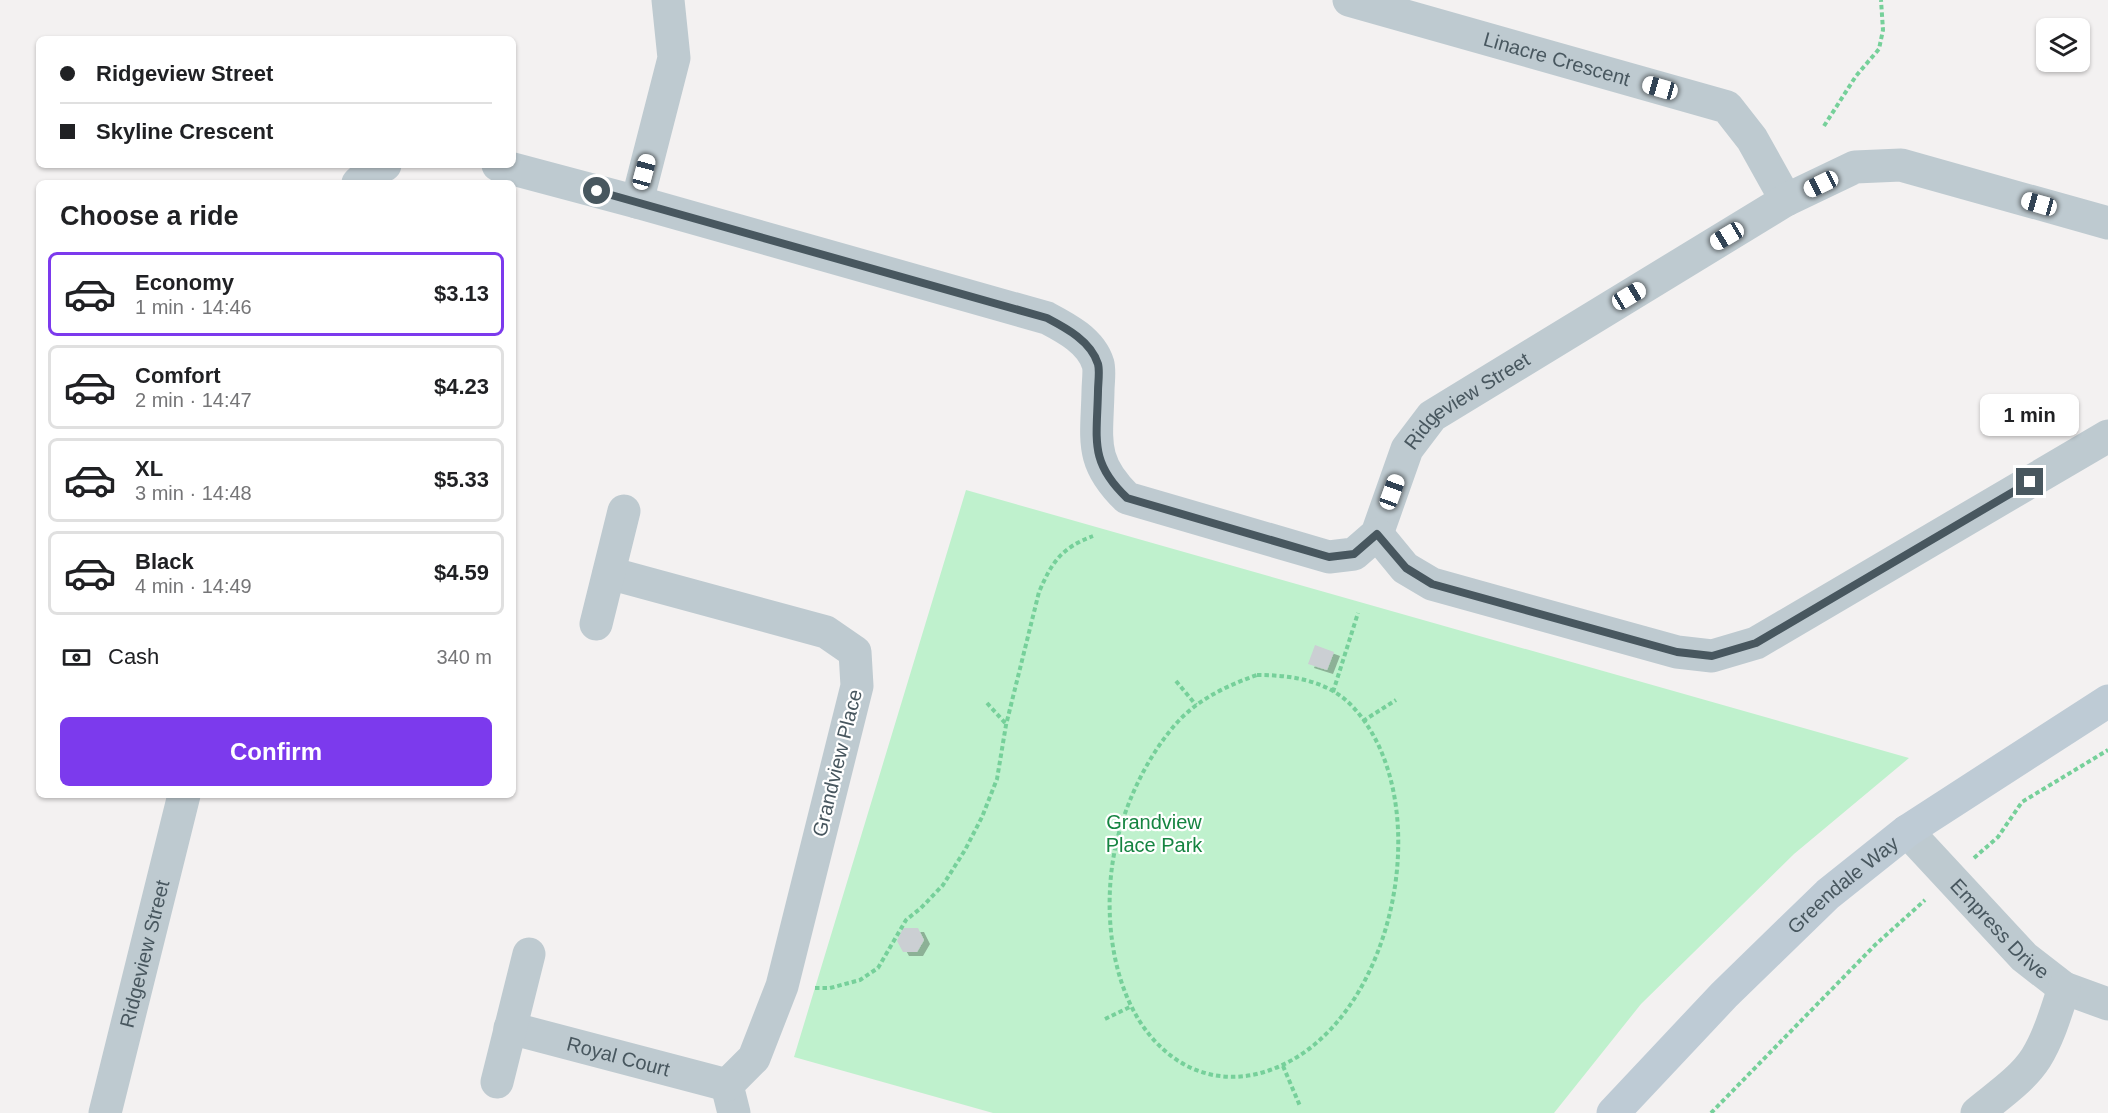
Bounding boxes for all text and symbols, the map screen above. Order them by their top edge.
map controls [2036,18,2090,72]
button: layers [2036,18,2090,72]
street label: Linacre Crescent [1481,28,1633,90]
text: Ridgeview Street [96,61,273,86]
car [1640,74,1680,102]
text: Skyline Crescent [96,119,273,144]
car [631,152,657,192]
car [1801,168,1841,200]
route start [583,177,610,204]
car [2019,190,2059,218]
text: Choose a ride [60,201,239,231]
car [1707,219,1747,253]
icon: car [63,267,117,321]
text: Economy [135,270,234,295]
car [1609,279,1649,313]
text: $3.13 [434,281,489,306]
text: 1 min · 14:46 [135,296,252,318]
street label: Ridgeview Street [1400,348,1534,454]
icon: car [63,360,117,414]
text: Comfort [135,363,221,388]
text: $4.23 [434,374,489,399]
text: 2 min · 14:47 [135,389,252,411]
callout: 1 min [1980,395,2080,437]
text: 1 min [2003,404,2056,426]
icon: car [63,453,117,507]
text: XL [135,456,163,481]
text: $5.33 [434,467,489,492]
route end [2016,468,2043,495]
car [1377,472,1407,512]
text: 3 min · 14:48 [135,482,252,504]
icon: car [63,546,117,600]
text: Black [135,549,194,574]
text: $4.59 [434,560,489,585]
text: 4 min · 14:49 [135,575,252,597]
icon: cash [60,641,93,674]
text: Cash [108,644,159,669]
text: 340 m [436,646,492,668]
street label: Grandview Place [808,687,866,839]
button: Confirm [60,717,492,786]
park label: Grandview Place Park [1106,811,1203,856]
street label: Greendale Way [1783,832,1902,938]
street label: Empress Drive [1946,874,2053,983]
street label: Ridgeview Street [116,877,174,1030]
street label: Royal Court [564,1032,673,1081]

